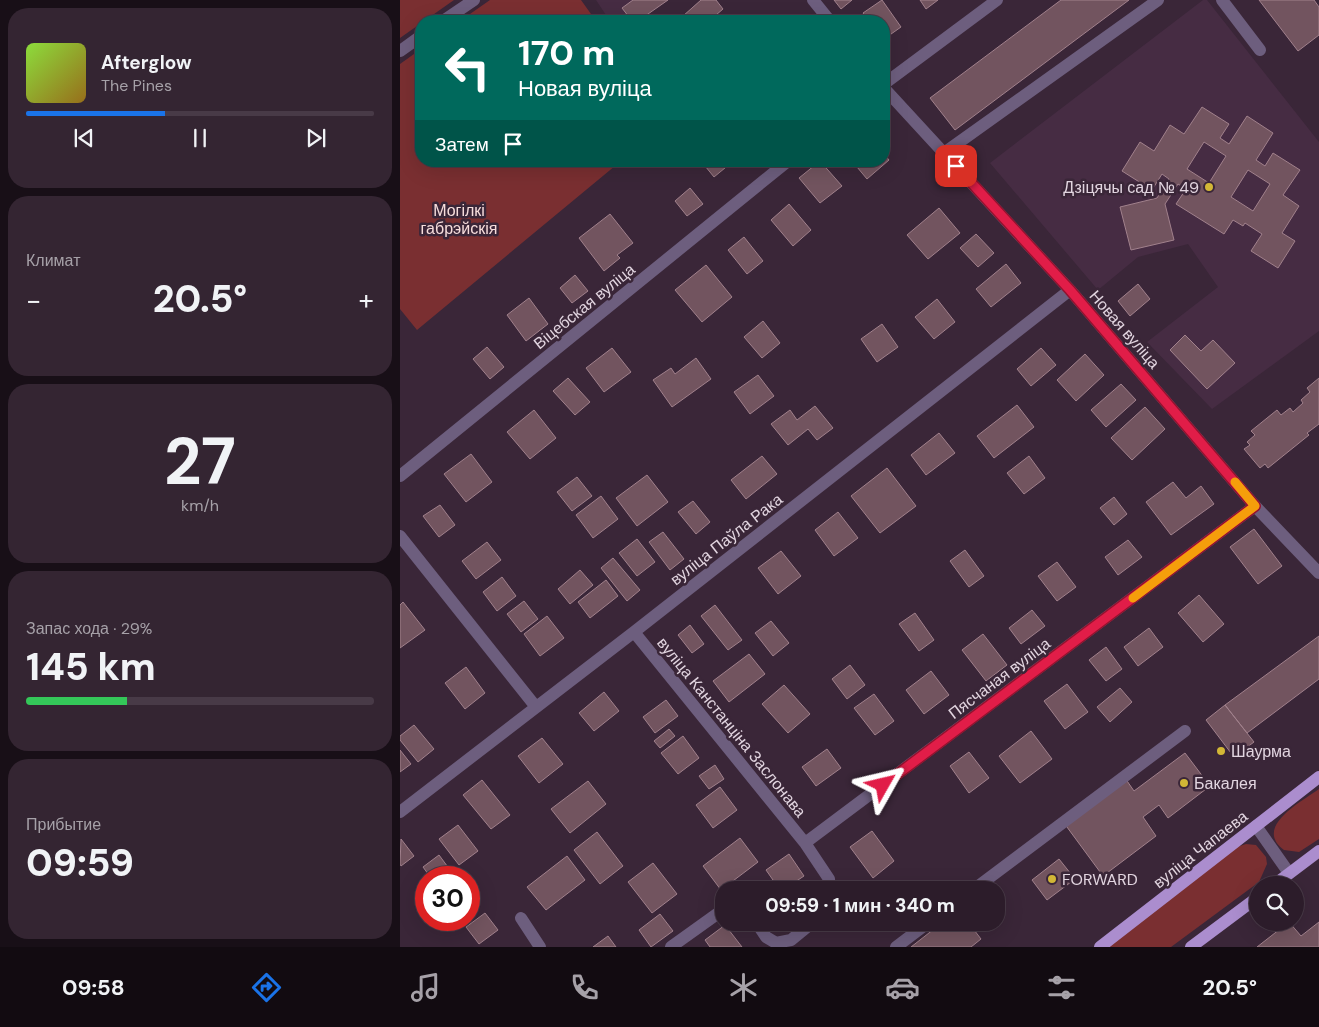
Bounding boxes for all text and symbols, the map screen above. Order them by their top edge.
text: 170 m [518,30,615,76]
icon: left [435,35,500,100]
text: Afterglow [101,50,192,75]
text: Новая вуліца [518,74,652,103]
text: The Pines [101,75,172,96]
icon: previous [70,124,98,152]
icon: pause [186,124,214,152]
icon: next [302,124,330,152]
icon: arrive [499,130,527,158]
text: Затем [435,132,489,157]
pin [935,145,977,187]
icon: arrive [942,152,970,180]
place label: Дзіцячы сад № 49 [1063,177,1199,198]
marker: Дзіцячы сад № 49 [1203,181,1215,193]
park label: Могілкі габрэйскія [421,200,497,239]
text: Климат [26,250,80,271]
street label: Віцебская вуліца [529,259,640,354]
text: 20.5° [153,274,247,324]
text: − [26,282,41,319]
text: + [359,282,374,319]
street label: Новая вуліца [1085,286,1165,373]
text: 27 [164,420,236,504]
street label: вуліца Паўла Рака [666,489,787,590]
text: km/h [181,495,219,516]
text: Запас хода · 29% [26,618,152,639]
street label: вуліца Канстанціна Заслонава [652,633,811,822]
street label: Пясчаная вуліца [944,633,1055,724]
text: 145 km [26,642,156,692]
place label: Шаурма [1231,741,1291,762]
marker: Шаурма [1215,745,1227,757]
position arrow [856,758,908,810]
place label: Бакалея [1194,773,1257,794]
marker: Бакалея [1178,777,1190,789]
street label: вуліца Чапаева [1149,806,1252,893]
text: Прибытие [26,814,101,835]
text: 09:59 [26,838,134,888]
speed limit sign: 30 [415,866,480,931]
place label: FORWARD [1062,869,1138,890]
marker: FORWARD [1046,873,1058,885]
map controls [1249,876,1304,931]
button: search [1249,876,1304,931]
text: 09:59 · 1 мин · 340 m [765,893,955,918]
icon: directions [249,970,284,1005]
icon: music [408,970,443,1005]
icon: phone [567,970,602,1005]
icon: climate [726,970,761,1005]
icon: car [885,970,920,1005]
icon: filters [1044,970,1079,1005]
text: 09:58 [62,973,125,1002]
text: 20.5° [1203,973,1257,1002]

